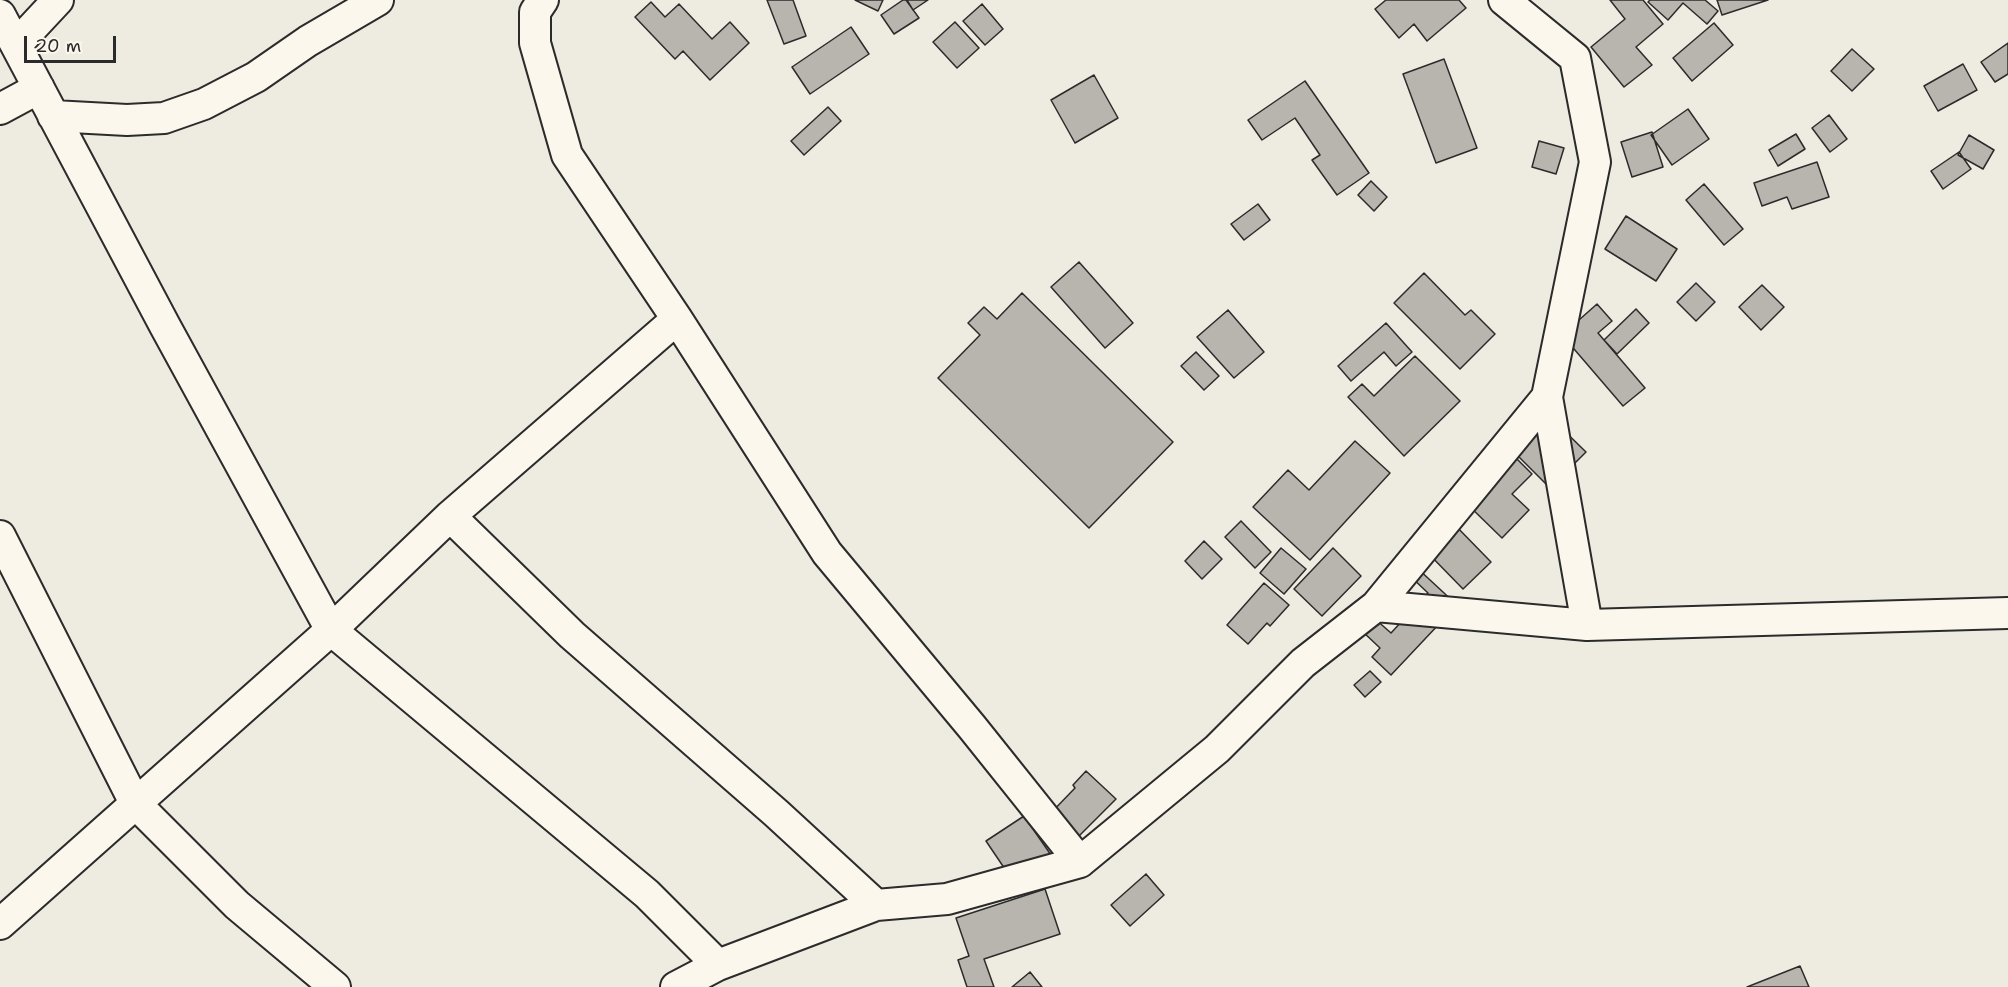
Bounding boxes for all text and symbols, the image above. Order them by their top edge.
scale bar [27,24,118,62]
text: 20 m [35,34,81,58]

